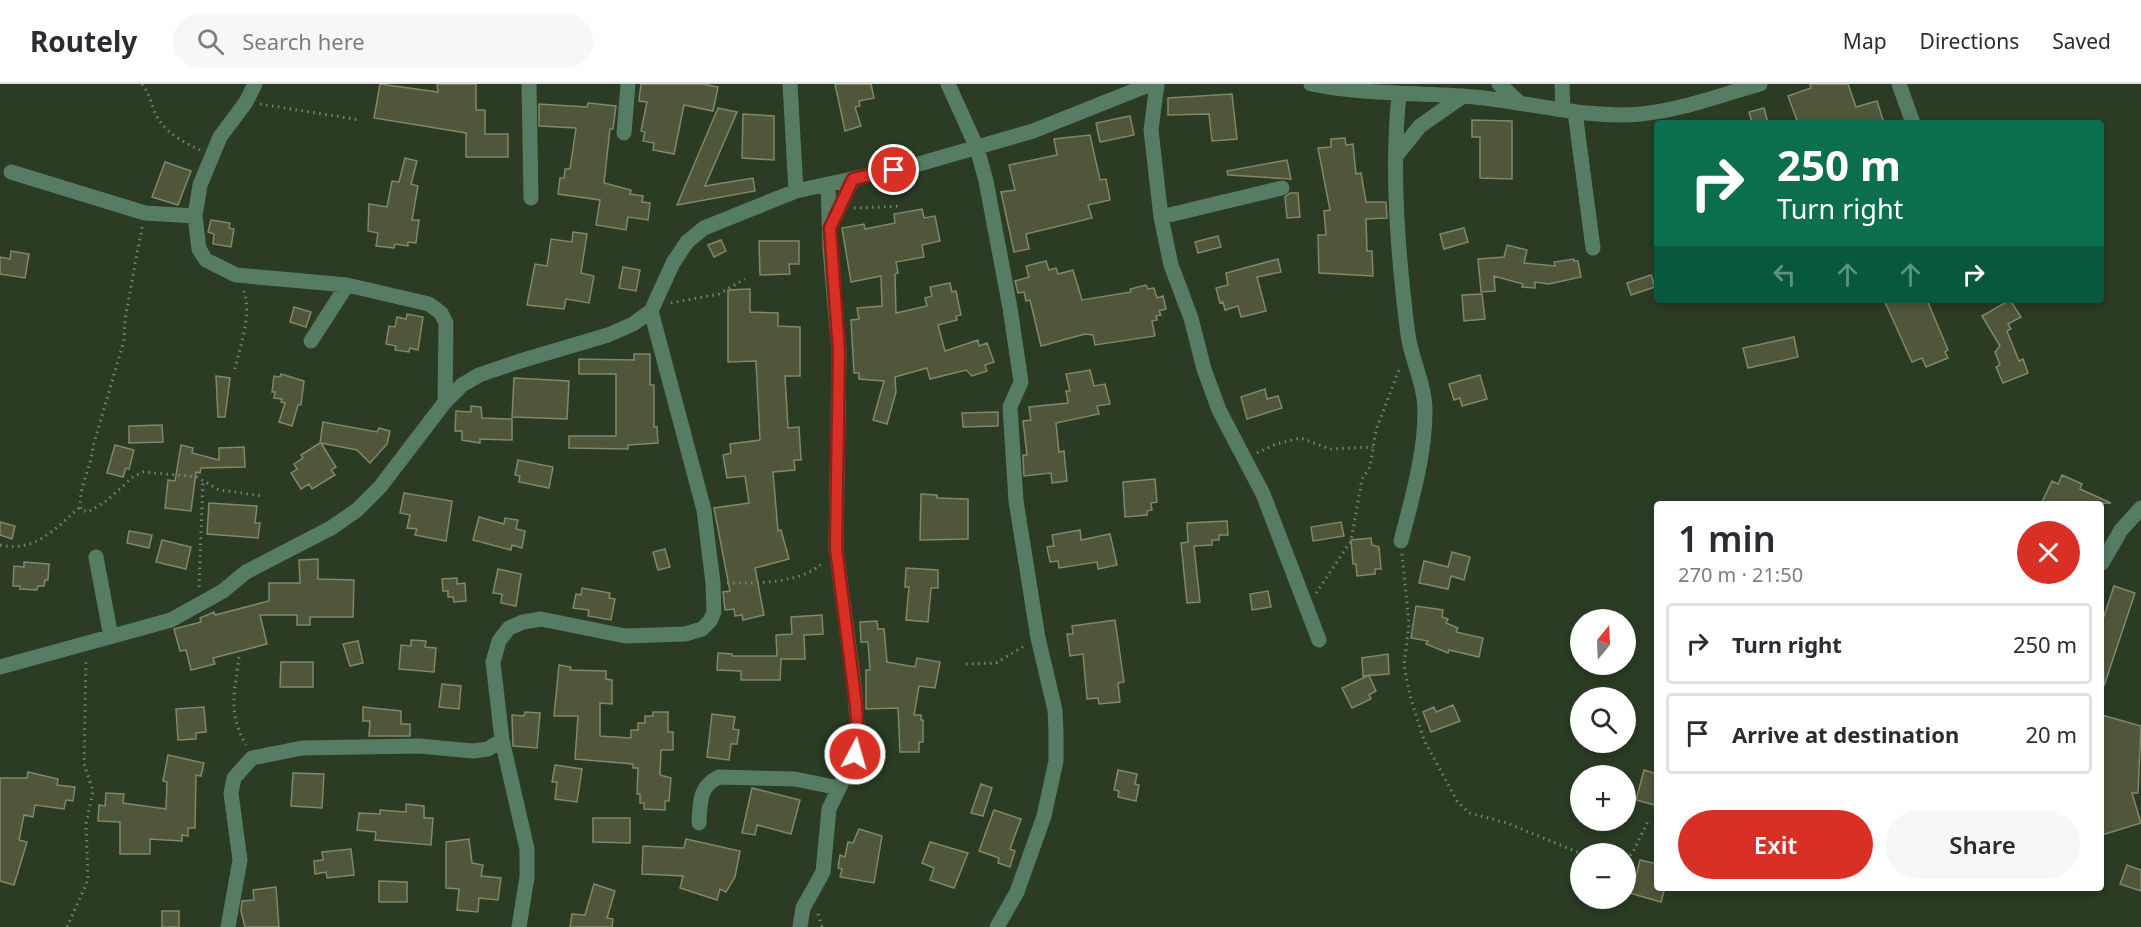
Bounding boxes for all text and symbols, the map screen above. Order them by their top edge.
search box [173,14,593,68]
text: Routely [30,22,137,60]
icon: search [194,25,227,58]
text: Search here [242,26,365,56]
text: Map [1843,27,1887,55]
text: Directions [1920,27,2019,55]
text: Saved [2052,27,2111,55]
text: 250 m [1777,136,1901,193]
pin [868,144,919,195]
icon: right [1678,144,1756,222]
icon: arrive [877,153,910,186]
text: Turn right [1777,190,1903,227]
icon: left [1768,258,1801,291]
icon: ahead [1831,258,1864,291]
icon: ahead [1894,258,1927,291]
icon: right [1957,258,1990,291]
text: 1 min [1678,514,1776,563]
button: close [2017,521,2080,584]
text: 270 m · 21:50 [1678,561,1803,588]
north arrow [1570,609,1636,675]
map controls [1570,609,1636,909]
icon: right [1681,627,1714,660]
text: Turn right [1732,629,1842,659]
text: 250 m [2013,629,2077,659]
button: search [1570,687,1636,753]
icon: arrive [1681,717,1714,750]
text: Arrive at destination [1732,719,1959,749]
text: 20 m [2026,719,2077,749]
position arrow [823,722,887,786]
button: + [1570,765,1636,831]
button: Exit [1678,810,1873,879]
button: Share [1885,810,2080,879]
button: − [1570,843,1636,909]

